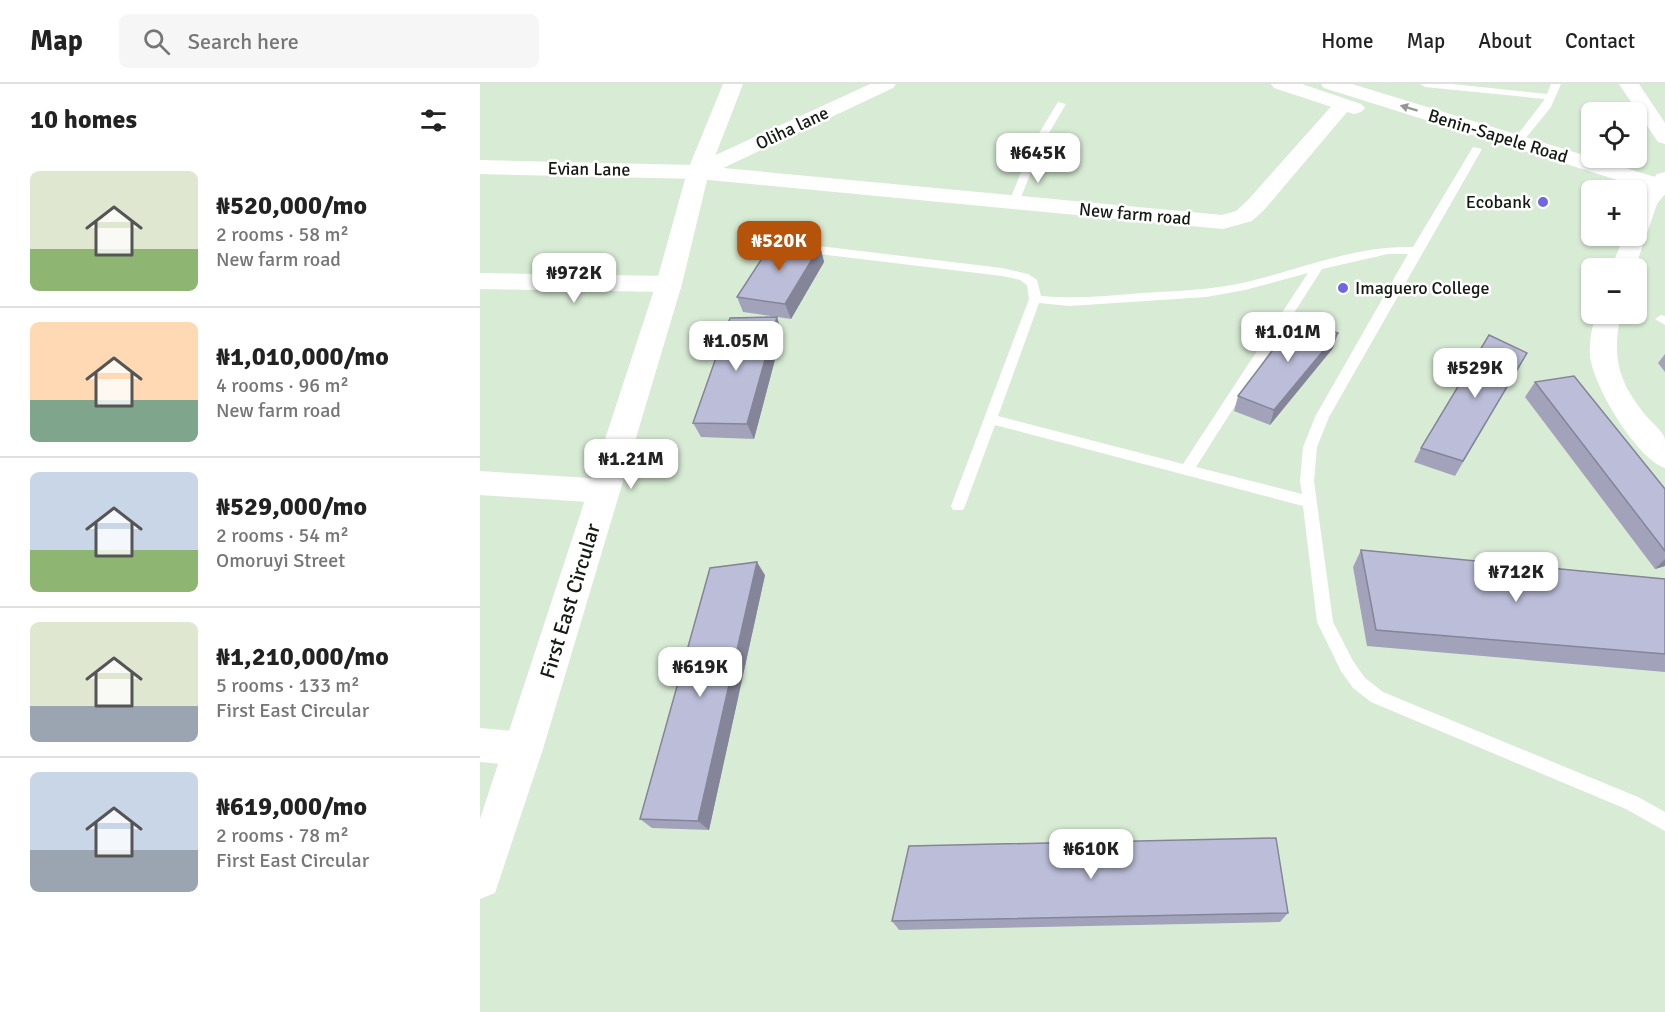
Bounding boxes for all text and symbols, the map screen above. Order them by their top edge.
search box [119,14,539,68]
text: Map [30,24,83,58]
icon: search [140,25,173,58]
text: Search here [188,28,299,55]
text: Home [1321,28,1374,54]
text: Map [1407,28,1445,54]
text: About [1478,28,1532,54]
text: Contact [1565,28,1635,54]
street label: Oliha lane [752,102,832,154]
map controls [1581,102,1647,324]
button: locate [1581,102,1647,168]
one-way arrow [1400,103,1418,112]
text: 10 homes [30,104,137,136]
icon: filters [417,104,450,137]
street label: Benin-Sapele Road [1425,104,1571,168]
pin: ₦645K [996,133,1080,184]
text: ₦645K [1010,140,1066,165]
street label: Evian Lane [547,157,631,181]
button: + [1581,180,1647,246]
text: ₦520,000/mo [216,190,367,222]
place label: Ecobank [1466,191,1531,213]
icon: home [78,195,150,267]
marker: Ecobank [1536,195,1550,209]
street label: New farm road [1078,198,1192,230]
pin: ₦520K [737,221,821,272]
text: 2 rooms · 58 m² [216,222,349,247]
text: ₦520K [751,228,807,253]
text: New farm road [216,247,341,272]
pin: ₦972K [532,253,616,304]
button: − [1581,258,1647,324]
text: ₦972K [546,260,602,285]
place label: Imaguero College [1355,277,1489,299]
marker: Imaguero College [1336,281,1350,295]
pin: ₦1.01M [1239,312,1337,363]
text: ₦1.01M [1255,319,1321,344]
pin: ₦1.05M [687,321,785,372]
text: ₦1.05M [703,328,769,353]
text: ₦1,010,000/mo [216,341,389,373]
icon: home [78,346,150,418]
pin: ₦529K [1433,348,1517,399]
text: ₦529K [1447,355,1503,380]
text: 4 rooms · 96 m² [216,373,349,398]
text: New farm road [216,398,341,423]
pin: ₦1.21M [582,439,680,490]
text: ₦1.21M [598,446,664,471]
text: ₦529,000/mo [216,491,367,523]
icon: home [78,496,150,568]
street label: First East Circular [534,520,606,682]
text: 2 rooms · 54 m² [216,523,349,548]
text: Omoruyi Street [216,548,345,573]
pin: ₦712K [1474,552,1558,603]
text: ₦712K [1488,559,1544,584]
text: ₦1,210,000/mo [216,641,389,673]
icon: home [78,646,150,718]
pin: ₦619K [658,647,742,698]
text: ₦619K [672,654,728,679]
text: 5 rooms · 133 m² [216,673,360,698]
text: First East Circular [216,698,369,723]
text: ₦619,000/mo [216,791,367,823]
icon: home [78,796,150,868]
text: 2 rooms · 78 m² [216,823,349,848]
pin: ₦610K [1049,829,1133,880]
text: ₦610K [1063,836,1119,861]
text: First East Circular [216,848,369,873]

